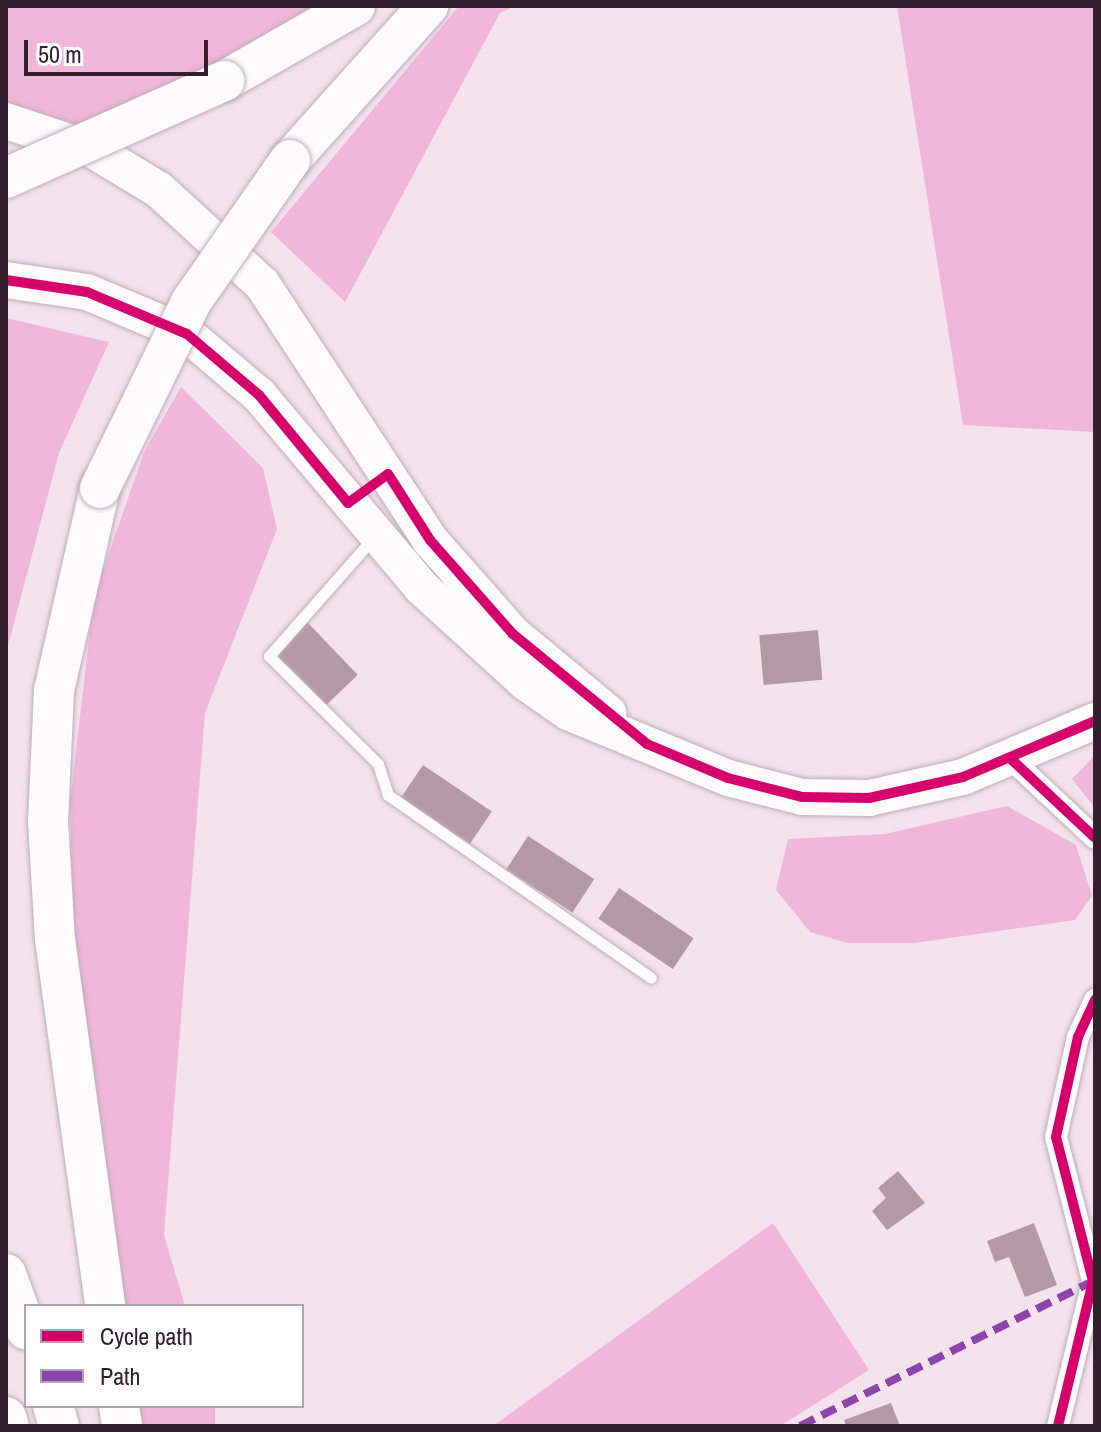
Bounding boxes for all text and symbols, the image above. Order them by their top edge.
scale bar [28,24,212,74]
text: 50 m [38,38,82,70]
legend [24,1304,304,1408]
text: Cycle path [100,1320,193,1352]
text: Path [100,1360,141,1392]

